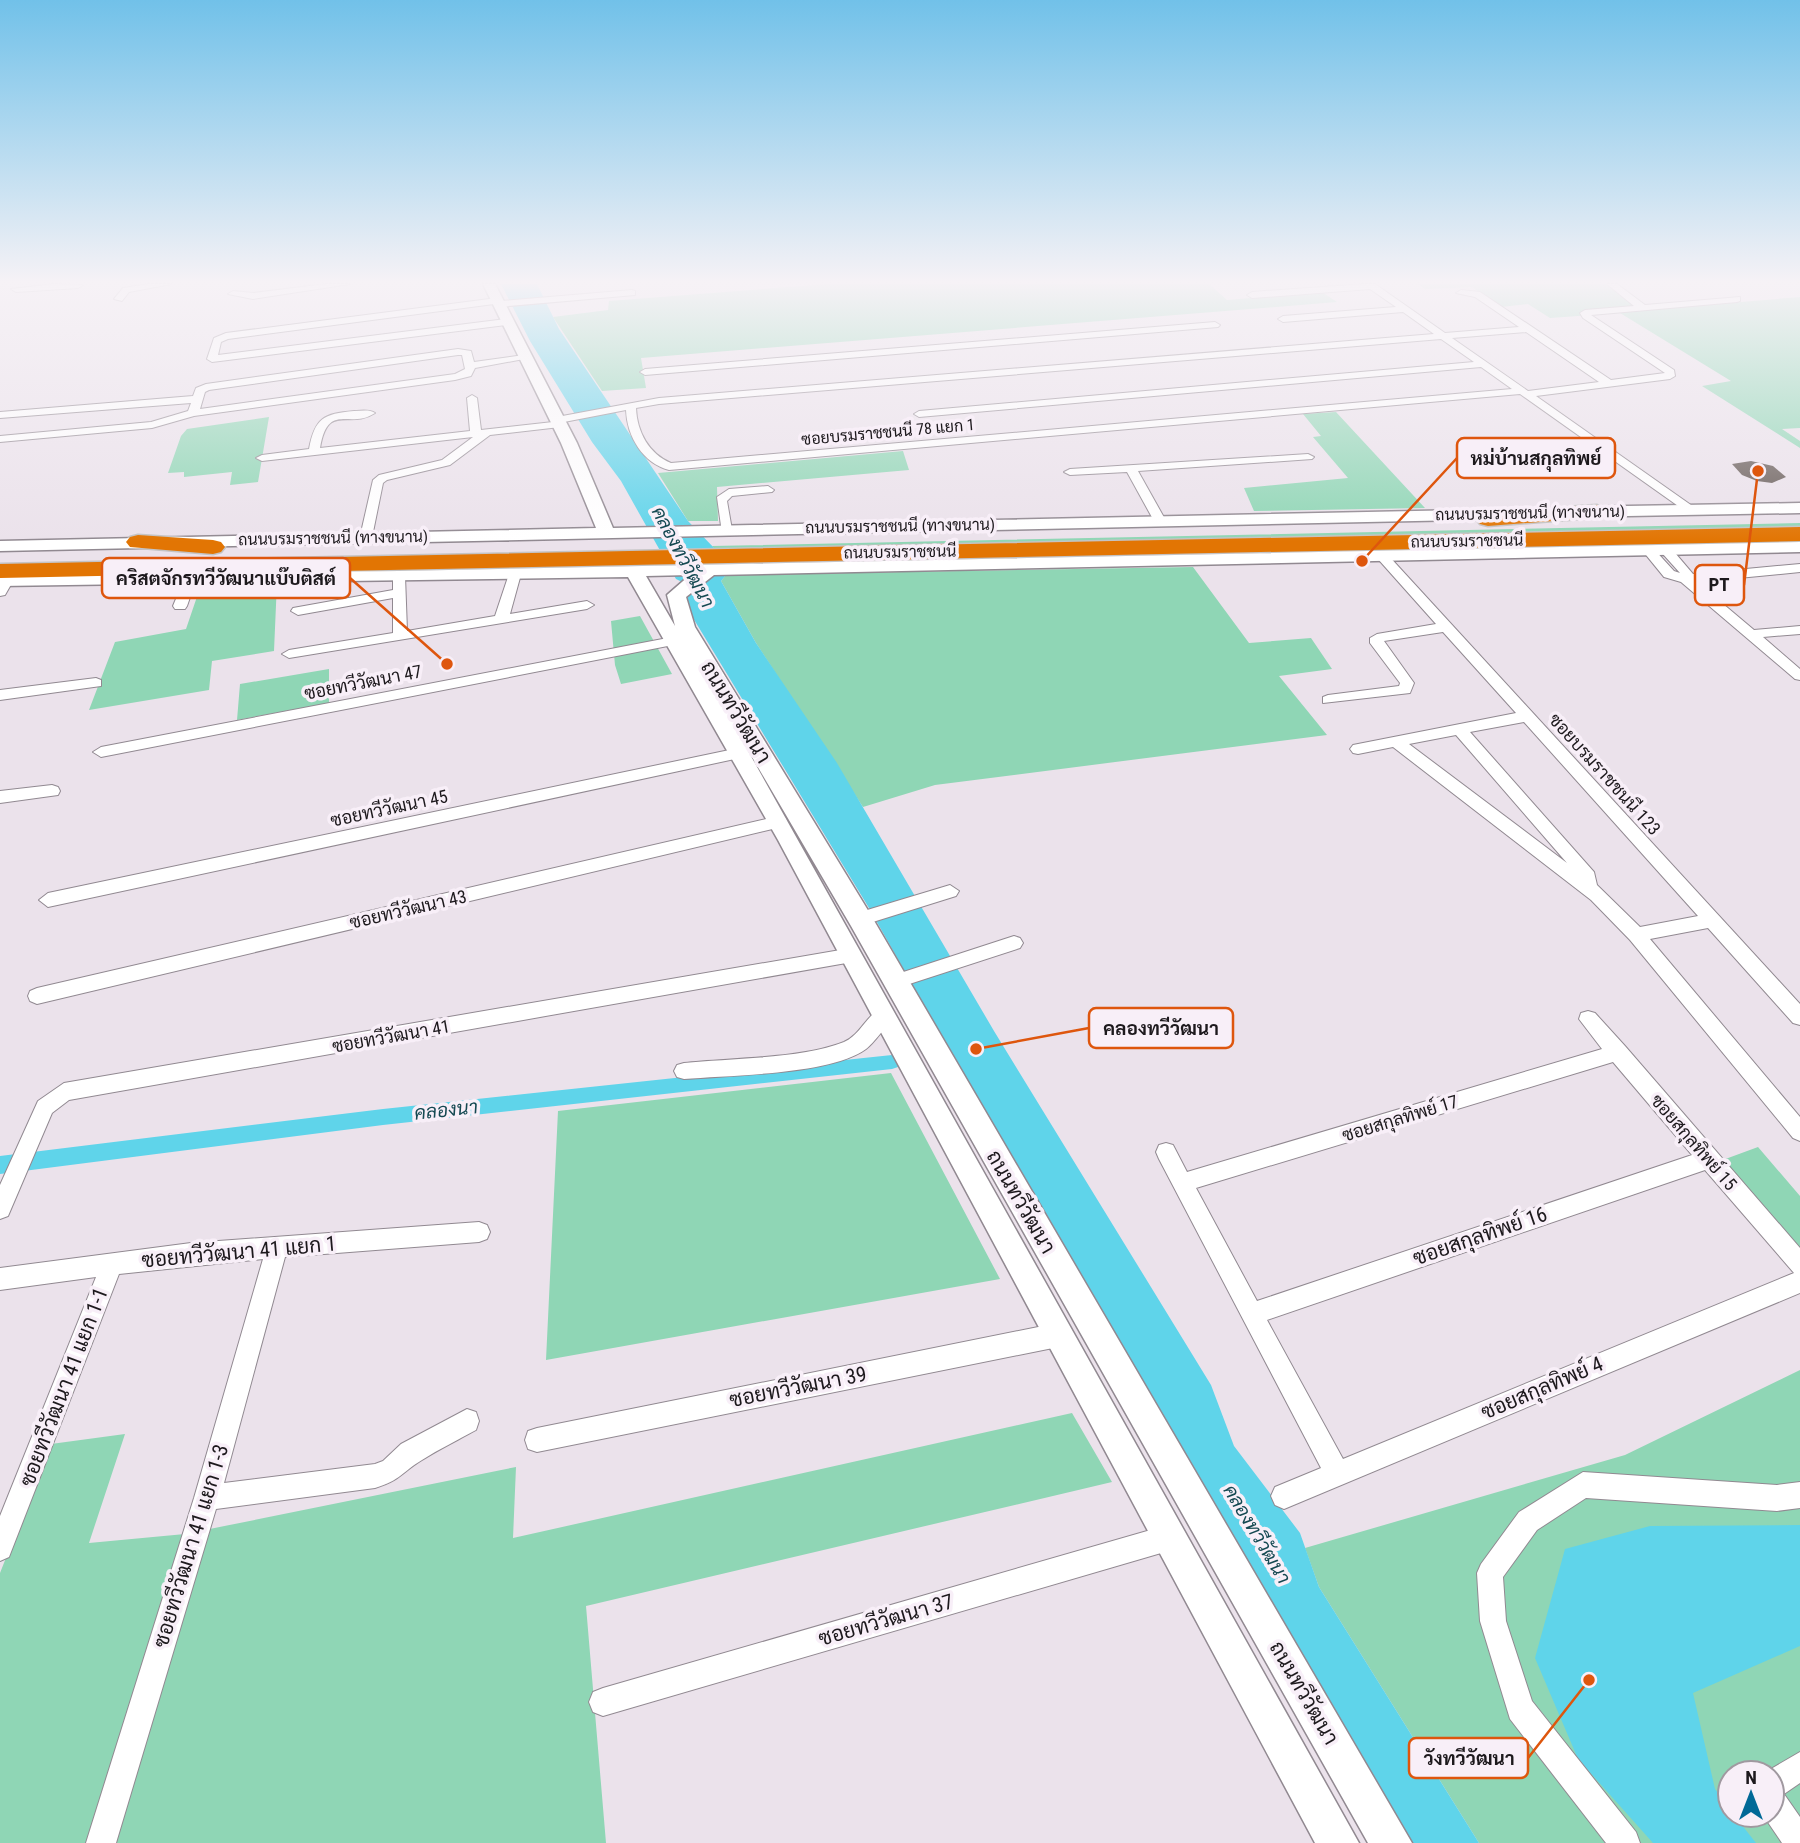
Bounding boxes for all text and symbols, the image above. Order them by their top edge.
street label: ซอยบรมราชชนนี 78 แยก 1 [800,413,975,449]
callout: หม่บ้านสกุลทิพย์ [1457,438,1615,478]
text: หม่บ้านสกุลทิพย์ [1471,446,1602,473]
street label: ถนนบรมราชชนนี (ทางขนาน) [1435,500,1625,524]
water label: คลองทวีวัฒนา [647,502,720,612]
street label: ถนนบรมราชชนนี (ทางขนาน) [805,513,995,537]
street label: ถนนบรมราชชนนี (ทางขนาน) [238,525,428,549]
street label: ถนนบรมราชชนนี [1410,529,1524,551]
street label: ถนนบรมราชชนนี [843,540,957,562]
callout: คริสตจักรทวีวัฒนาแบ๊บติสต์ [102,558,350,598]
callout: PT [1695,565,1744,605]
text: คริสตจักรทวีวัฒนาแบ๊บติสต์ [116,566,337,590]
text: PT [1708,573,1730,596]
street label: ถนนทวีวัฒนา [696,656,777,768]
street label: ซอยทวีวัฒนา 47 [302,658,424,704]
street label: ซอยบรมราชชนนี 123 [1545,708,1667,839]
street label: ซอยทวีวัฒนา 45 [328,783,450,831]
street label: ซอยทวีวัฒนา 43 [347,883,468,933]
callout: คลองทวีวัฒนา [1089,1008,1233,1048]
street label: ซอยทวีวัฒนา 41 [330,1013,452,1057]
text: คลองทวีวัฒนา [1103,1016,1219,1040]
street label: ซอยสกุลทิพย์ 17 [1339,1088,1461,1148]
street label: ซอยสกุลทิพย์ 15 [1645,1088,1743,1196]
water label: คลองนา [413,1095,479,1125]
street label: ถนนทวีวัฒนา [982,1146,1061,1258]
street label: ซอยสกุลทิพย์ 16 [1409,1200,1551,1272]
street label: ซอยทวีวัฒนา 41 แยก 1 [141,1231,337,1272]
street label: ซอยทวีวัฒนา 41 แยก 1-1 [14,1284,113,1490]
street label: ซอยสกุลทิพย์ 4 [1477,1350,1607,1426]
street label: ซอยทวีวัฒนา 39 [727,1361,869,1412]
street label: ซอยทวีวัฒนา 41 แยก 1-3 [148,1441,233,1650]
water label: คลองทวีวัฒนา [1218,1480,1296,1588]
street label: ซอยทวีวัฒนา 37 [816,1588,956,1651]
street label: ถนนทวีวัฒนา [1265,1637,1344,1749]
callout: วังทวีวัฒนา [1409,1738,1528,1778]
text: วังทวีวัฒนา [1423,1746,1515,1770]
north arrow [1716,1759,1786,1829]
text: N [1745,1766,1757,1789]

